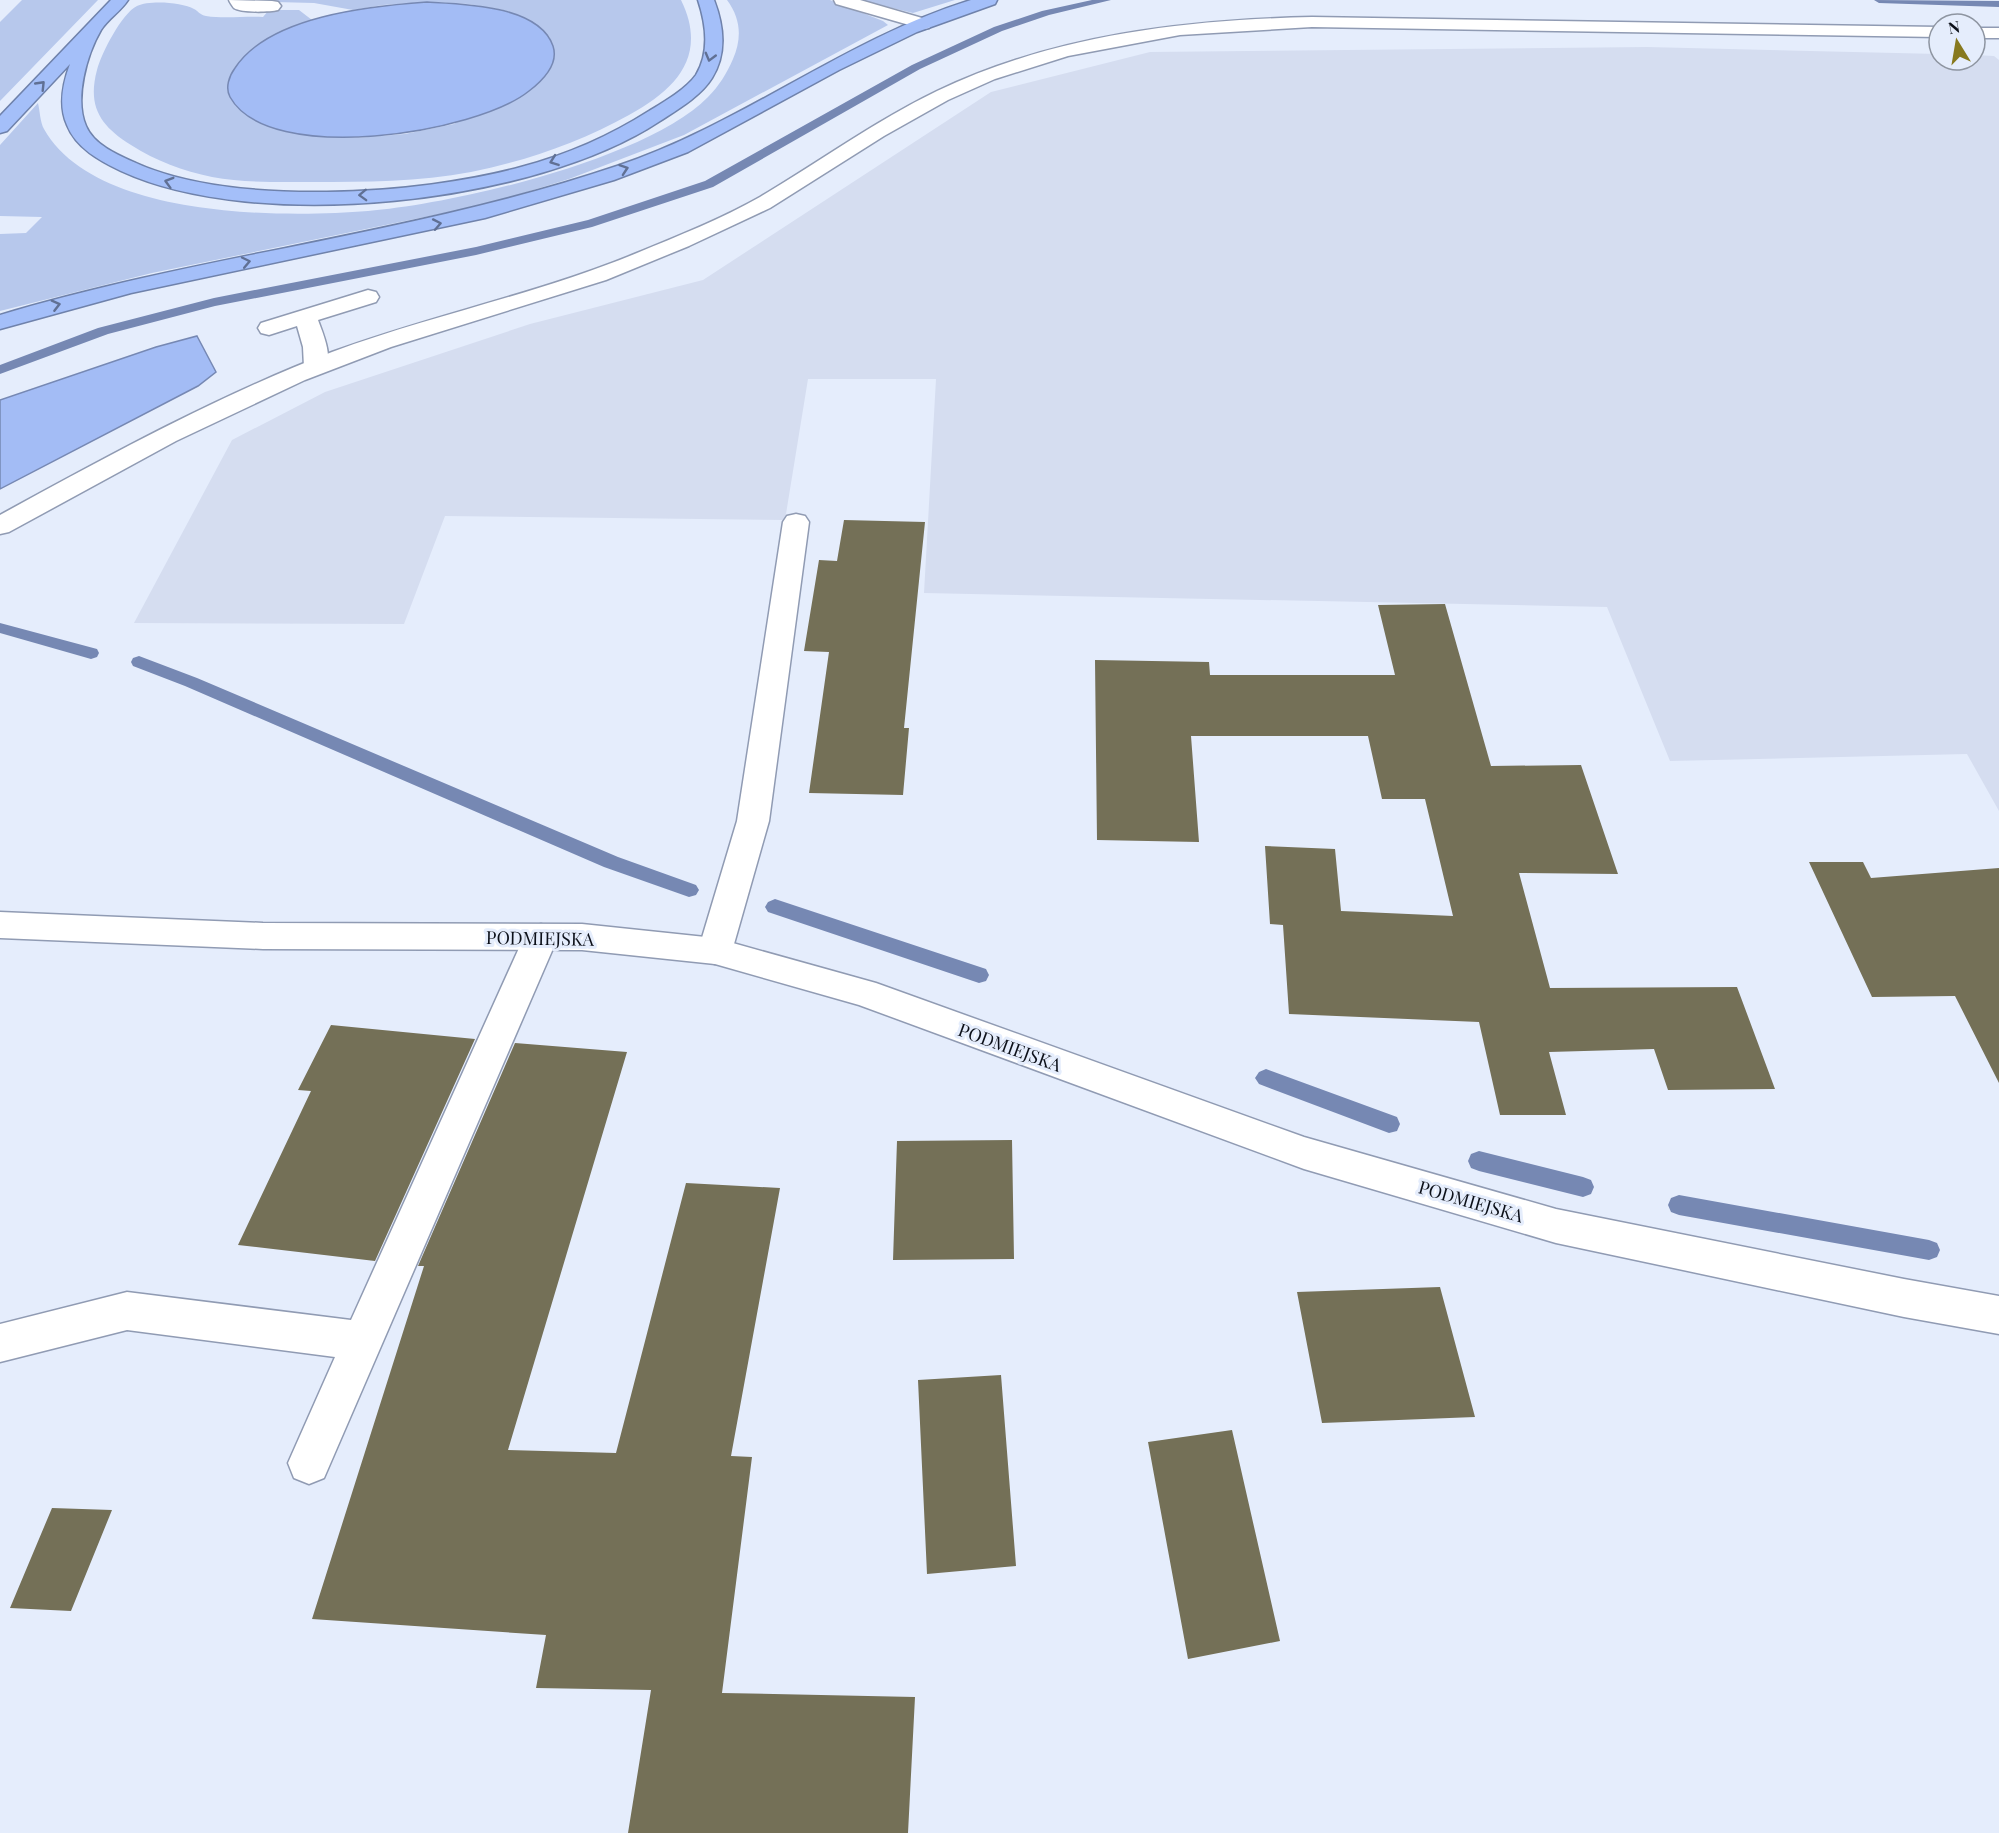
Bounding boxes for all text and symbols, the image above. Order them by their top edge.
north arrow [1927,12,1987,72]
text: N [1946,15,1962,38]
one-way arrow [705,52,718,62]
one-way arrow [33,81,44,92]
one-way arrow [549,154,560,167]
one-way arrow [618,163,629,176]
one-way arrow [164,177,175,189]
one-way arrow [359,189,368,202]
one-way arrow [432,218,442,231]
one-way arrow [241,256,251,269]
one-way arrow [51,300,61,313]
street label: PODMIEJSKA [486,925,595,951]
street label: PODMIEJSKA [955,1017,1065,1077]
street label: PODMIEJSKA [1416,1175,1527,1228]

